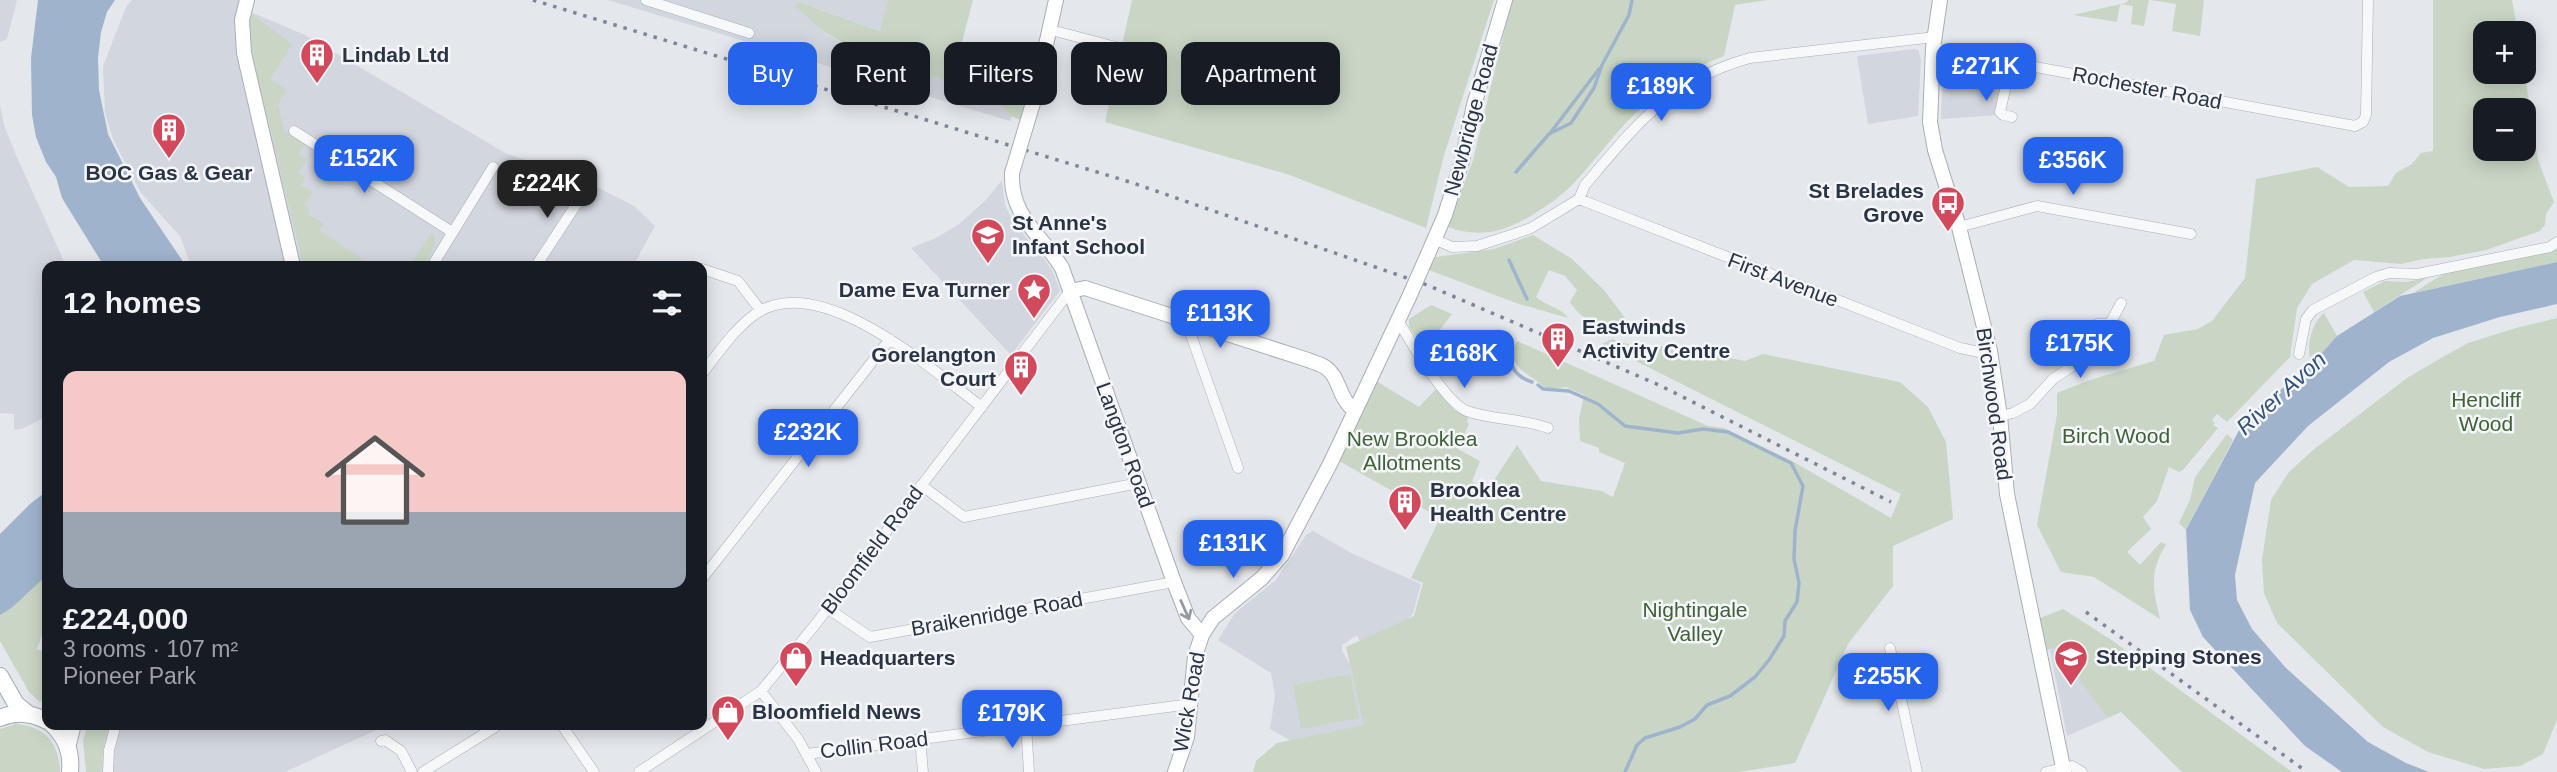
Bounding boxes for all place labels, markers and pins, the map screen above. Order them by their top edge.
building icon: Lindab Ltd [298,36,336,85]
place label: Lindab Ltd [342,43,449,66]
pin: £271K [1937,43,2035,103]
pin: £189K [1612,64,1710,123]
building icon: BOC Gas & Gear [150,111,188,160]
pin: £152K [315,136,413,195]
pin: £356K [2024,138,2122,197]
pin: £224K [498,160,596,220]
place label: BOC Gas & Gear [86,161,252,184]
place label: St Brelades Grove [1808,179,1924,226]
bus stop icon: St Brelades Grove [1929,184,1967,233]
place label: St Anne's Infant School [1012,211,1145,258]
school or university icon: St Anne's Infant School [969,216,1007,265]
place icon: Dame Eva Turner [1015,271,1053,320]
place label: Dame Eva Turner [839,278,1010,301]
pin: £113K [1171,290,1269,350]
place label: Eastwinds Activity Centre [1582,315,1730,362]
building icon: Eastwinds Activity Centre [1539,320,1577,369]
pin: £175K [2031,320,2129,380]
pin: £168K [1415,330,1513,390]
place label: Gorelangton Court [871,343,996,390]
building icon: Gorelangton Court [1002,348,1040,397]
pin: £232K [759,410,857,469]
place label: Brooklea Health Centre [1430,478,1567,525]
building icon: Brooklea Health Centre [1386,483,1424,532]
pin: £131K [1184,520,1282,580]
school or university icon: Stepping Stones [2052,638,2090,687]
shop icon: Headquarters [777,639,815,688]
place label: Stepping Stones [2096,645,2262,668]
place label: Headquarters [820,646,955,669]
pin: £255K [1839,654,1937,713]
pin: £179K [963,690,1061,750]
shop icon: Bloomfield News [709,693,747,742]
place label: Bloomfield News [752,700,921,723]

